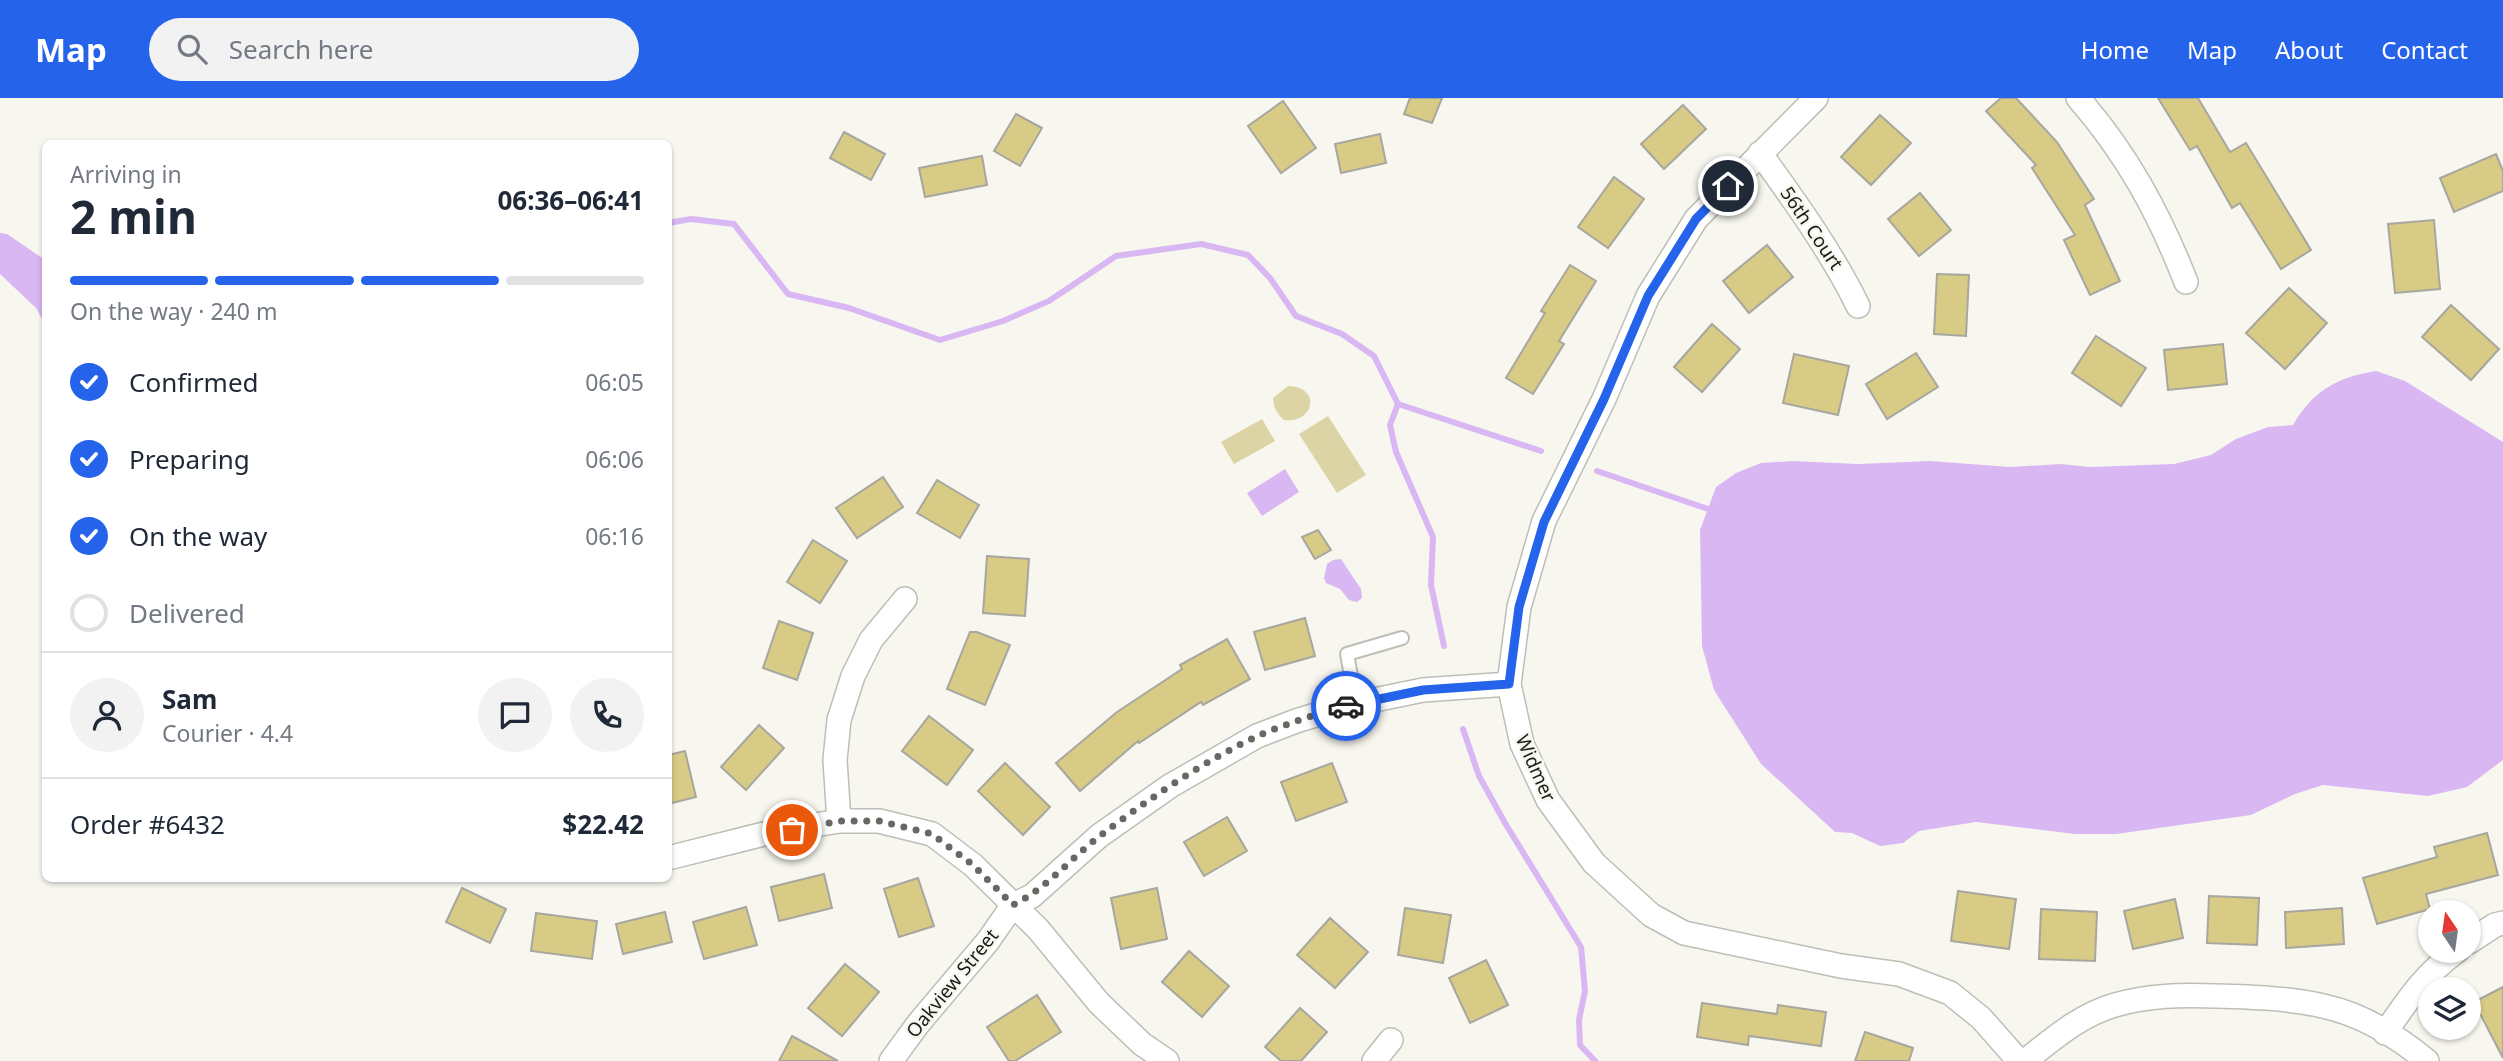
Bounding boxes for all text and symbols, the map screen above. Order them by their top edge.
search box [149,18,639,81]
text: Map [35,27,107,72]
icon: search [173,30,211,68]
text: Search here [229,31,373,67]
text: Home [2081,33,2149,66]
text: Map [2187,33,2237,66]
text: About [2275,33,2343,66]
text: Contact [2381,33,2468,66]
pin [1698,156,1758,216]
text: Arriving in [70,158,182,190]
icon: home [1709,167,1747,205]
street label: 56th Court [1775,181,1849,275]
text: 06:36–06:41 [497,182,644,218]
text: 2 min [70,185,197,247]
text: On the way · 240 m [70,295,277,327]
icon: check [70,363,108,401]
text: Confirmed [129,364,259,400]
text: 06:05 [585,366,644,398]
icon: check [70,440,108,478]
text: Preparing [129,441,250,477]
text: 06:06 [585,443,644,475]
icon: check [70,517,108,555]
text: On the way [129,518,267,554]
text: 06:16 [585,520,644,552]
text: Delivered [129,595,245,631]
courier [1311,671,1381,741]
button: person [70,678,144,752]
button: chat [478,678,552,752]
button: phone [570,678,644,752]
text: Sam [162,681,217,717]
icon: car [1327,687,1365,725]
text: Courier · 4.4 [162,717,293,749]
street label: Widmer [1510,730,1562,806]
pin [762,800,822,860]
text: Order #6432 [70,806,225,842]
text: $22.42 [562,806,644,842]
icon: bag [773,811,811,849]
north arrow [2418,900,2482,962]
map controls [2418,900,2481,1040]
street label: Oakview Street [900,923,1004,1043]
button: layers [2418,977,2481,1040]

